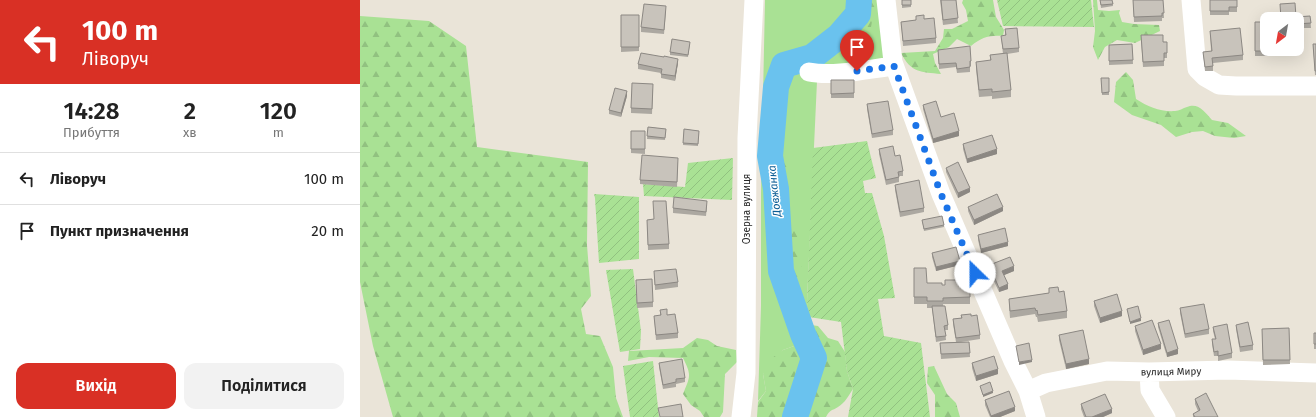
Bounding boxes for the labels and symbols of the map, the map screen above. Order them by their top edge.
north arrow [1260,12,1304,56]
pin [840,30,874,71]
water label: Довжанка [765,165,784,218]
street label: Озерна вулиця [741,174,753,244]
position arrow [954,252,996,294]
street label: вулиця Миру [1141,365,1202,379]

